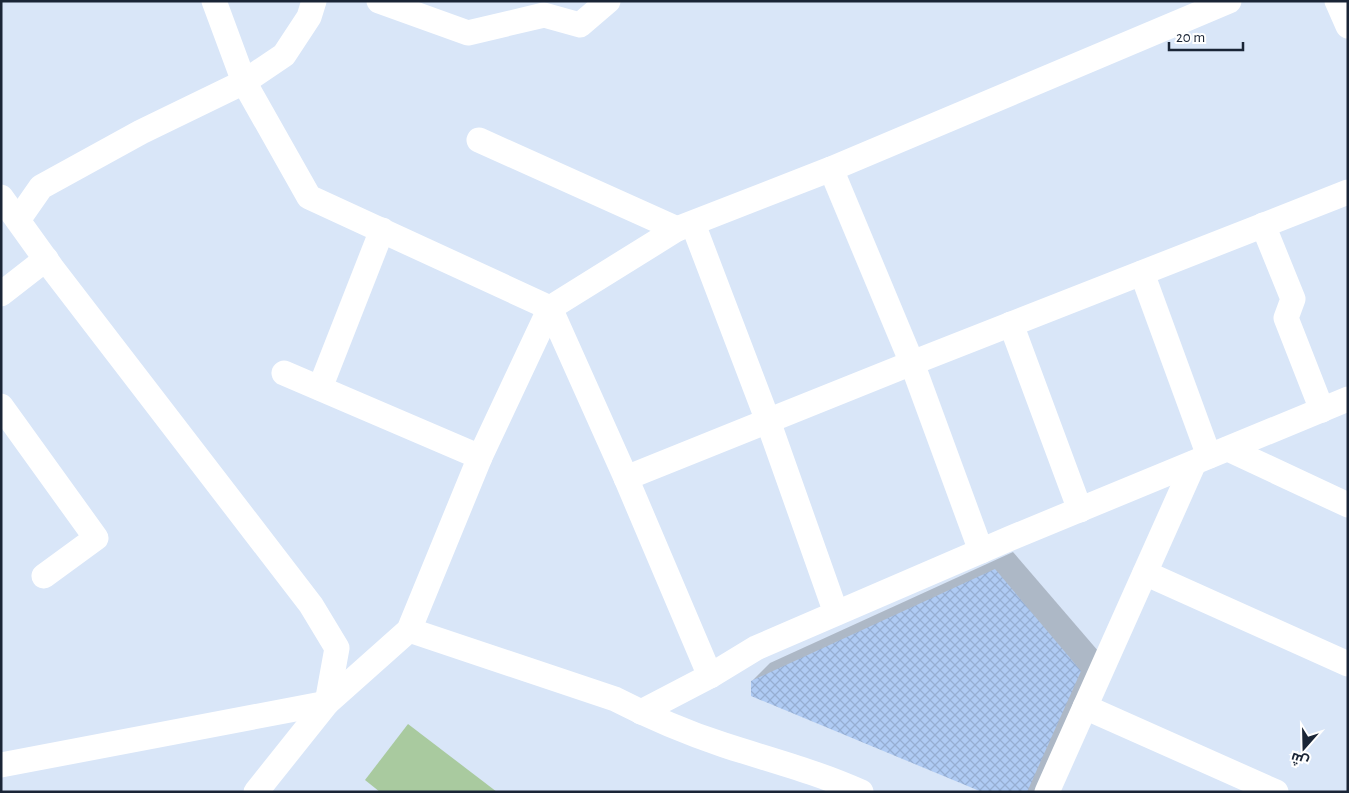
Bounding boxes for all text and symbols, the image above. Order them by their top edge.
scale bar [1169,20,1243,52]
text: 20 m [1176,30,1205,45]
north arrow [1279,723,1329,773]
text: ش [1288,749,1311,771]

